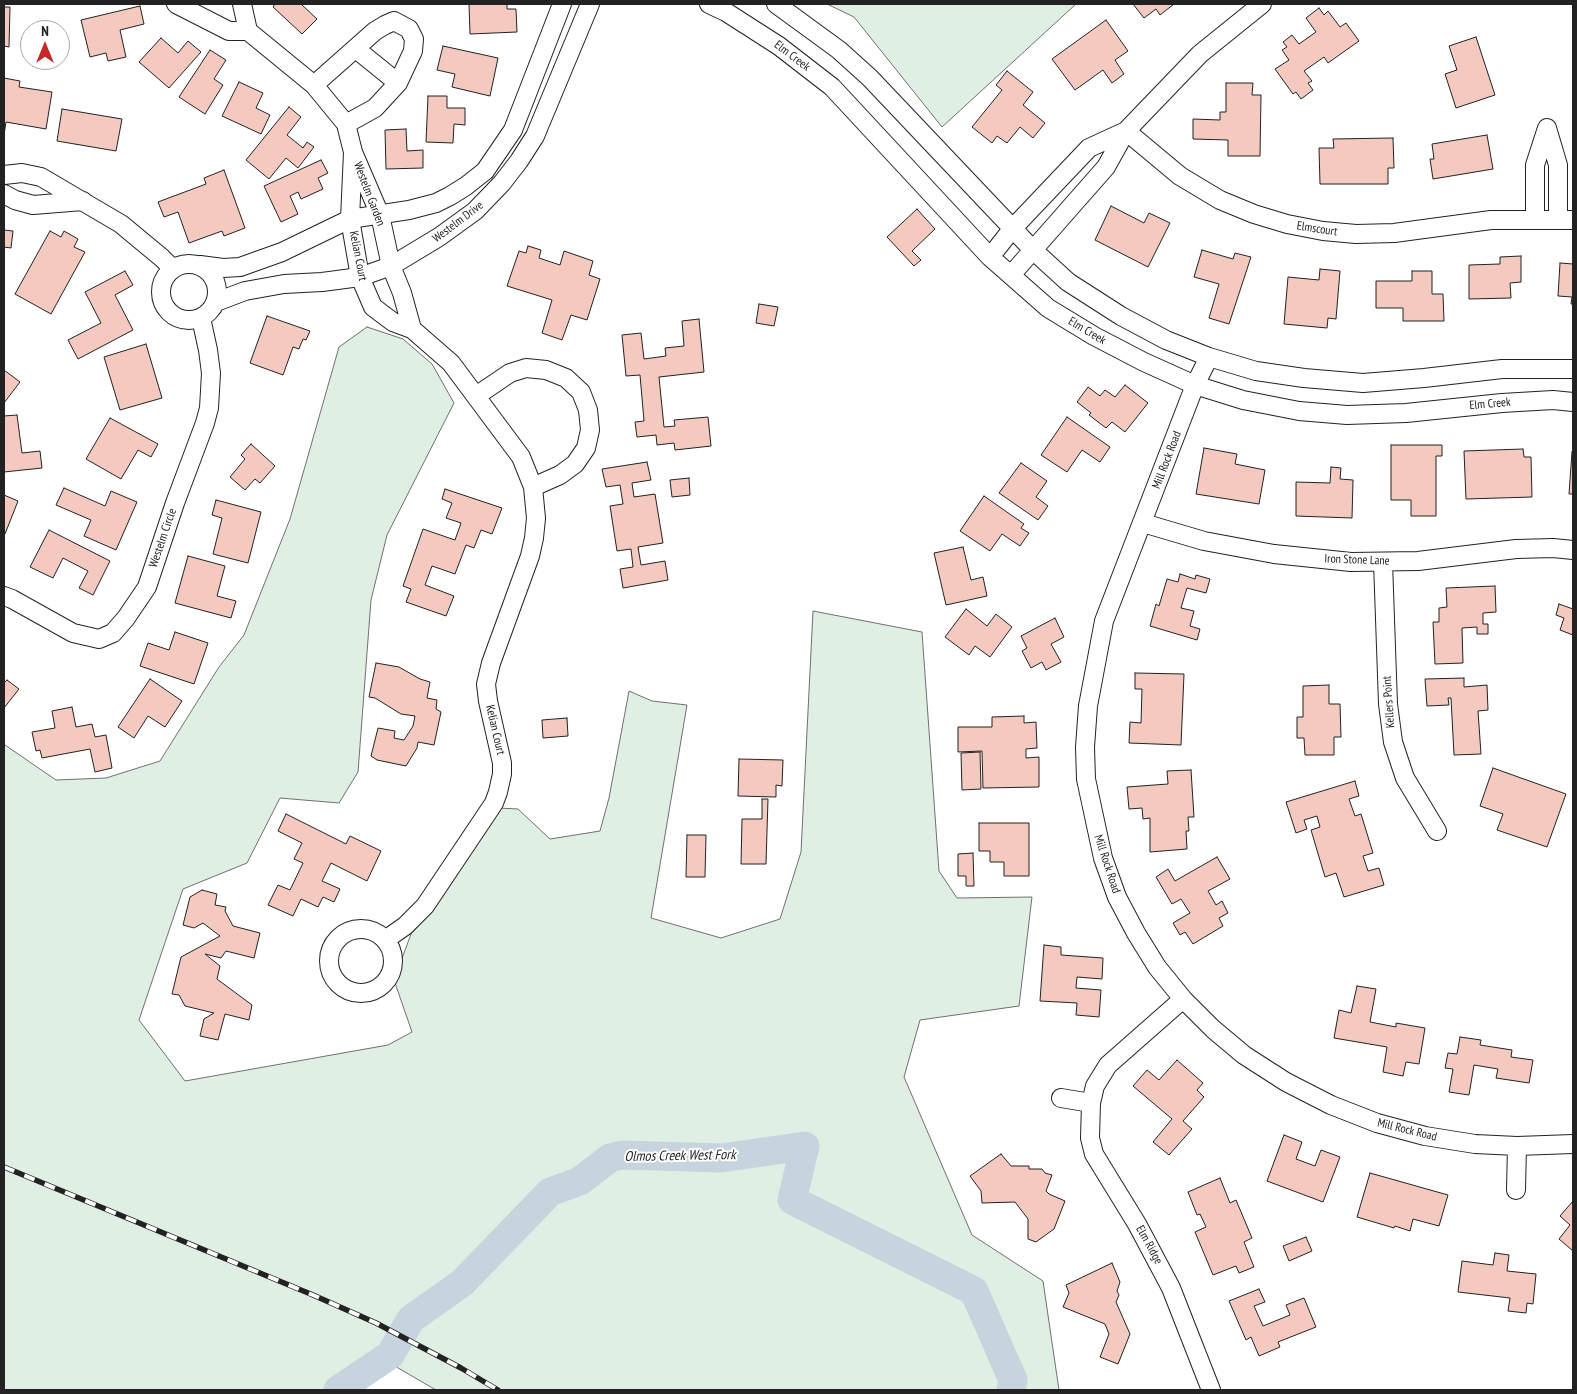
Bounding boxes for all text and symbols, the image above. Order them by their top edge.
north arrow [20,20,70,70]
text: N [41,22,49,40]
street label: Elm Creek [771,38,813,74]
street label: Westelm Garden [350,160,388,228]
street label: Westelm Drive [430,198,486,246]
street label: Elmscourt [1296,219,1338,239]
street label: Kelian Court [346,230,370,282]
street label: Elm Creek [1066,314,1108,348]
street label: Elm Creek [1469,395,1511,413]
street label: Mill Rock Road [1149,429,1185,491]
street label: Westelm Circle [146,507,180,569]
street label: Iron Stone Lane [1324,552,1390,568]
street label: Kellers Point [1380,675,1398,729]
street label: Kelian Court [482,704,508,756]
street label: Mill Rock Road [1091,833,1123,895]
street label: Mill Rock Road [1376,1116,1438,1144]
water label: Olmos Creek West Fork [624,1147,736,1165]
street label: Elm Ridge [1133,1223,1165,1267]

